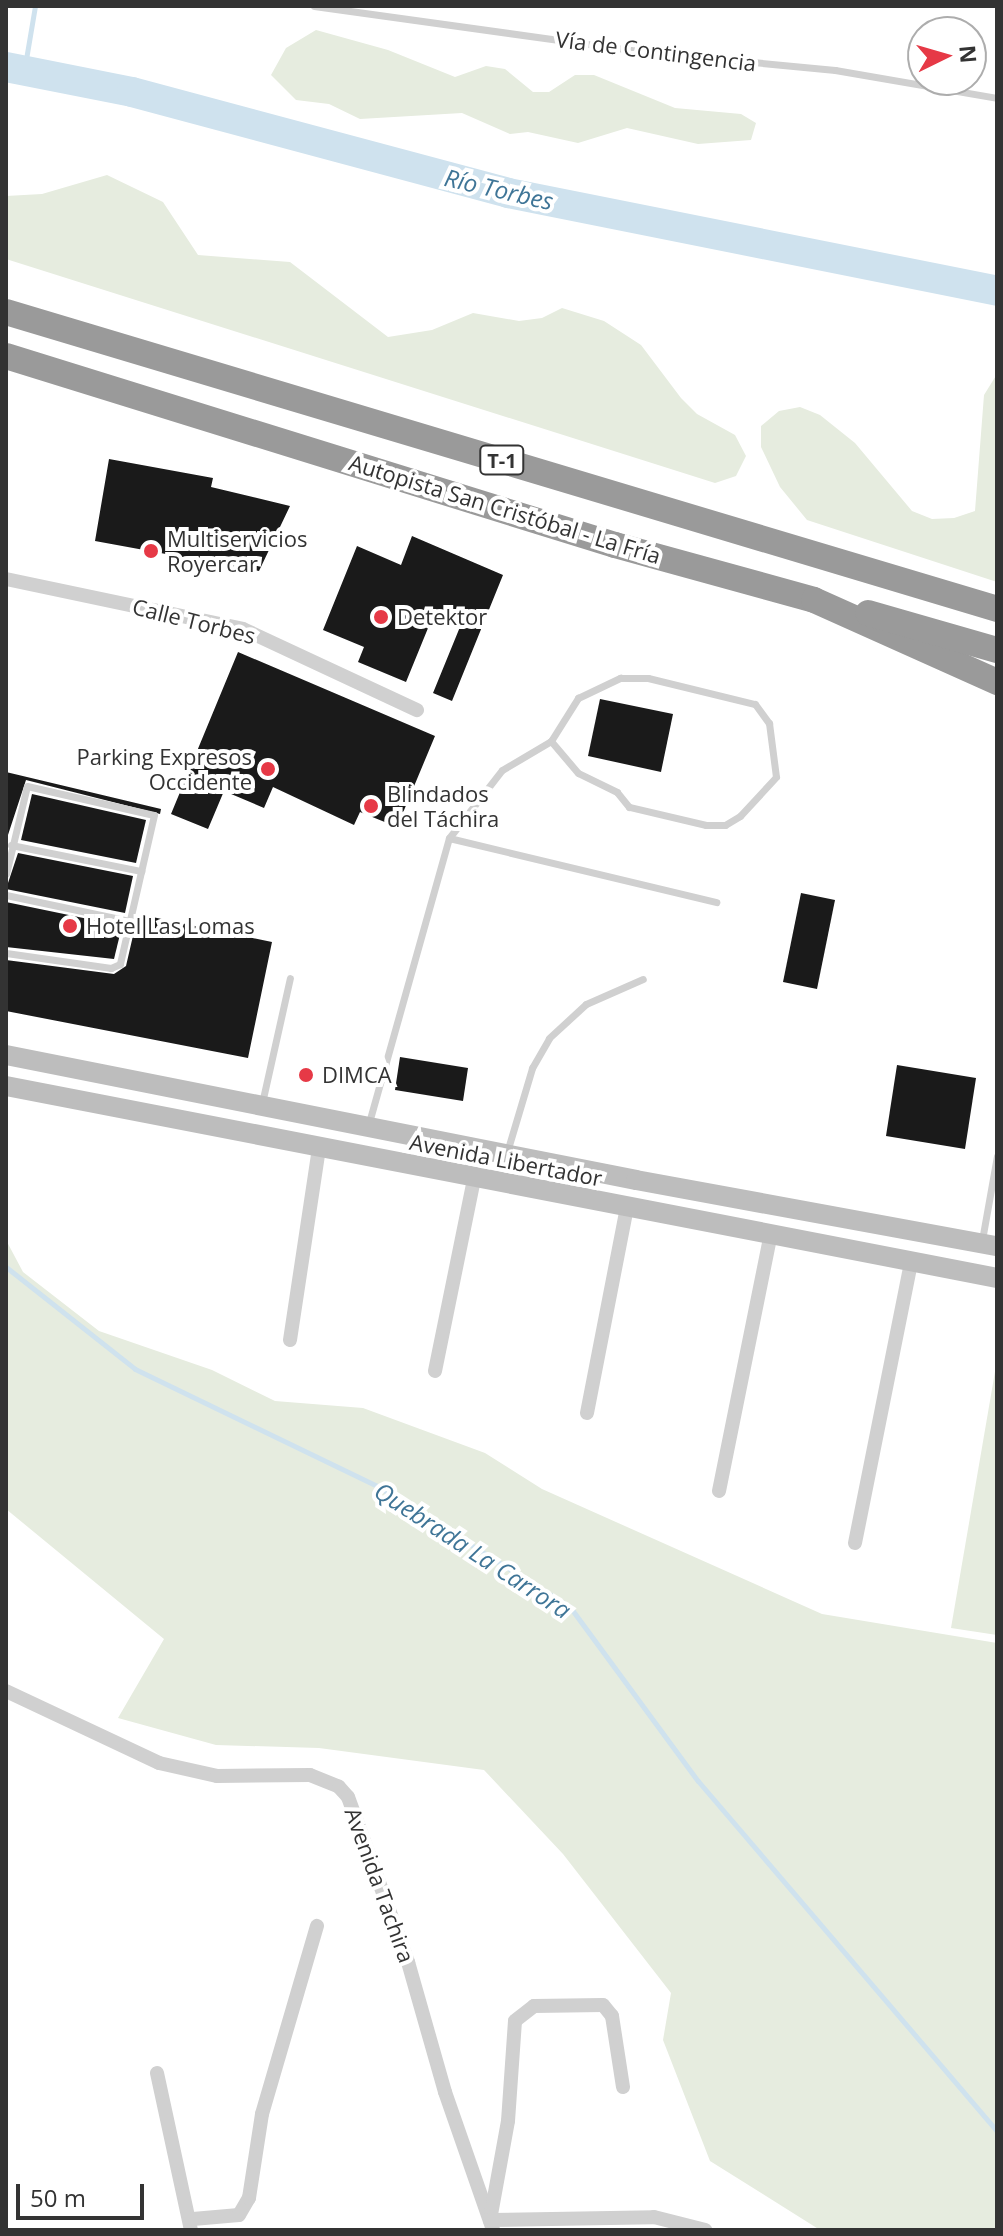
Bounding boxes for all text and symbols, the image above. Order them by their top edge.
north arrow [907,16,987,96]
street label: Vía de Contingencia [554,26,758,76]
text: N [953,44,985,64]
water label: Río Torbes [442,163,556,215]
road number: T-1 [478,444,526,476]
street label: Autopista San Cristóbal - La Fría [346,449,664,569]
place label: Multiservicios Royercar [167,525,307,576]
marker: Multiservicios Royercar [142,542,160,560]
street label: Calle Torbes [130,593,258,649]
place label: Detektor [397,604,487,630]
marker: Detektor [372,608,390,626]
place label: Parking Expresos Occidente [77,743,252,794]
marker: Parking Expresos Occidente [259,760,277,778]
place label: Blindados del Táchira [387,780,499,832]
marker: Blindados del Táchira [362,797,380,815]
place label: Hotel Las Lomas [86,913,255,939]
marker: Hotel Las Lomas [61,917,79,935]
place label: DIMCA [322,1062,392,1088]
marker: DIMCA [297,1066,315,1084]
street label: Avenida Libertador [408,1128,604,1192]
water label: Quebrada La Carrora [369,1476,577,1624]
street label: Avenida Tachira [340,1804,420,1966]
scale bar [20,2168,148,2218]
text: 50 m [30,2181,86,2214]

